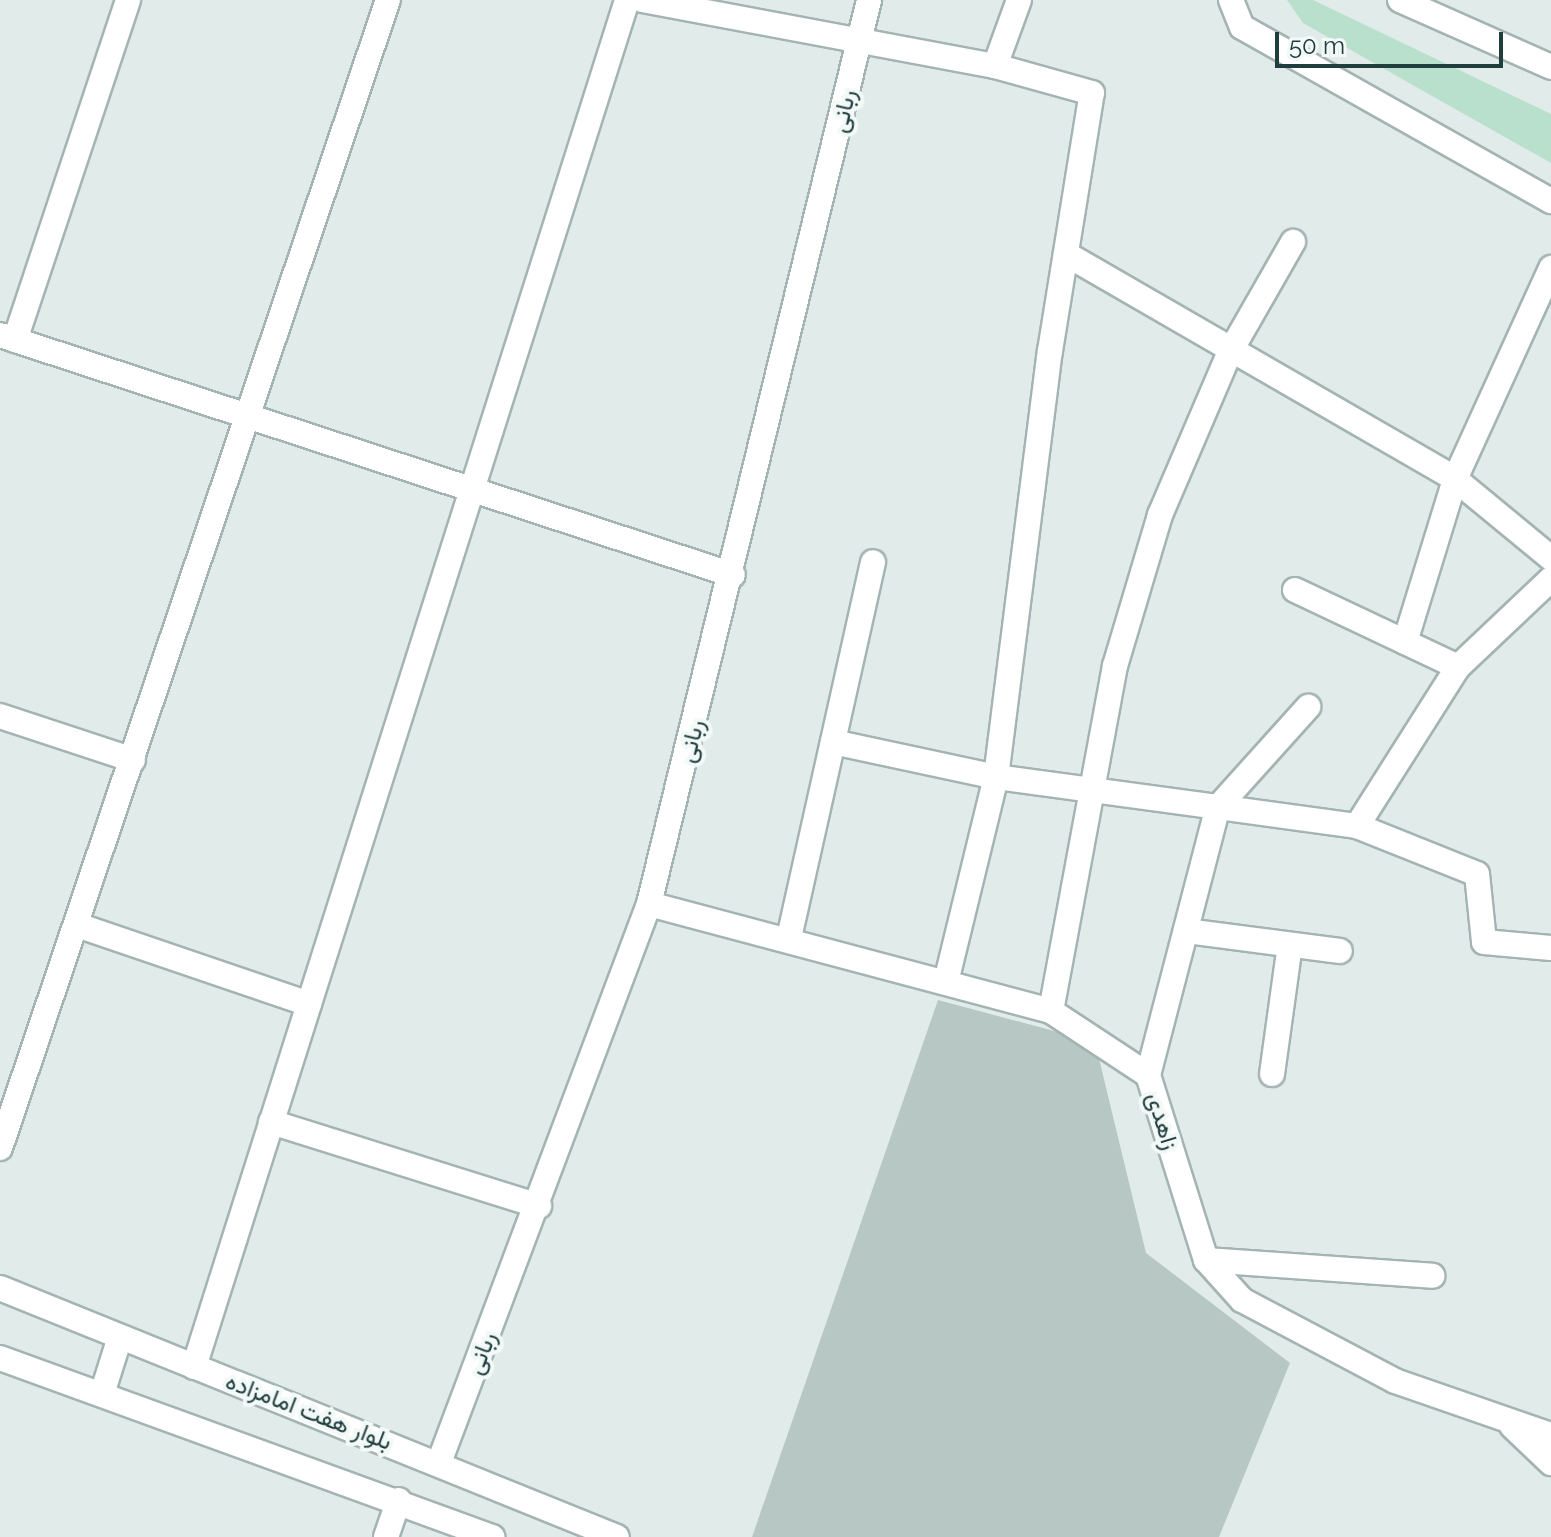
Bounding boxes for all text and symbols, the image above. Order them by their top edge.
scale bar [1279,16,1507,66]
text: 50 m [1289,31,1345,60]
street label: ربانی [824,87,862,135]
street label: ربانی [672,716,710,766]
street label: زاهدی [1141,1089,1185,1153]
street label: ربانی [460,1328,502,1378]
street label: بلوار هفت امامزاده [222,1366,396,1456]

